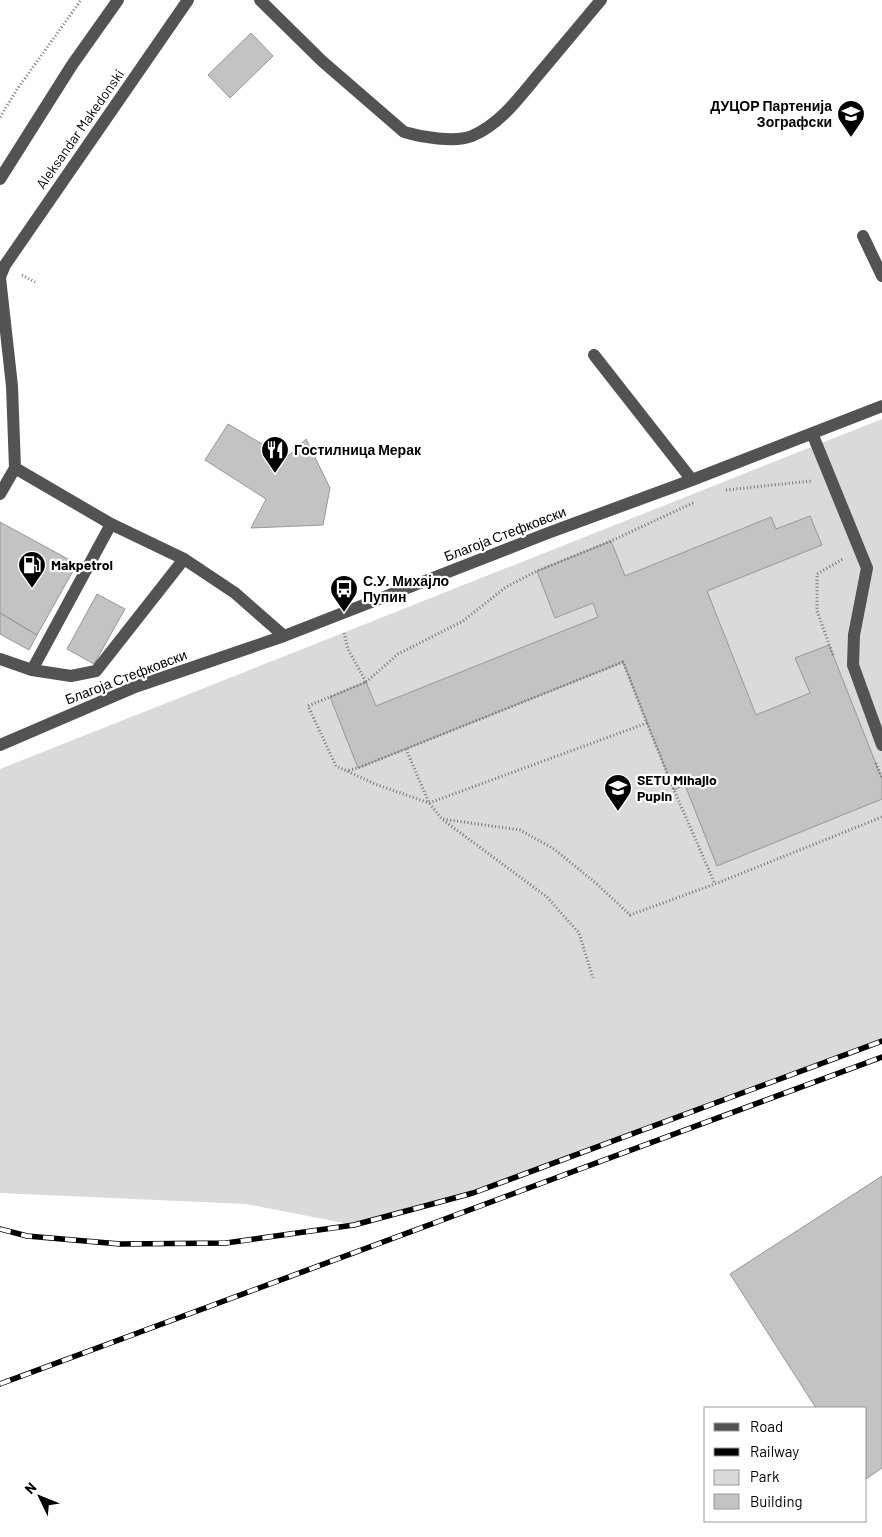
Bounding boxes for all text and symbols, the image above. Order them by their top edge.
street label: Aleksandar Makedonski [32,66,127,192]
place label: ДУЦОР Партенија Зографски [710,97,832,130]
school or university icon: ДУЦОР Партенија Зографски [836,99,866,138]
restaurant icon: Гостилница Мерак [260,435,290,474]
place label: Гостилница Мерак [294,441,422,458]
street label: Благоја Стефковски [441,502,568,565]
fuel station icon: Makpetrol [17,550,47,589]
place label: Makpetrol [51,556,113,573]
place label: С.У. Михајло Пупин [363,572,449,605]
bus stop icon: С.У. Михајло Пупин [329,574,359,613]
street label: Благоја Стефковски [62,645,189,708]
place label: SETU Mihajlo Pupin [637,771,717,804]
school or university icon: SETU Mihajlo Pupin [603,773,633,812]
legend [704,1407,867,1522]
text: Road [750,1417,783,1435]
text: Railway [750,1442,799,1460]
text: Park [750,1467,780,1485]
north arrow [15,1472,65,1522]
text: N [21,1479,40,1497]
text: Building [750,1492,803,1510]

